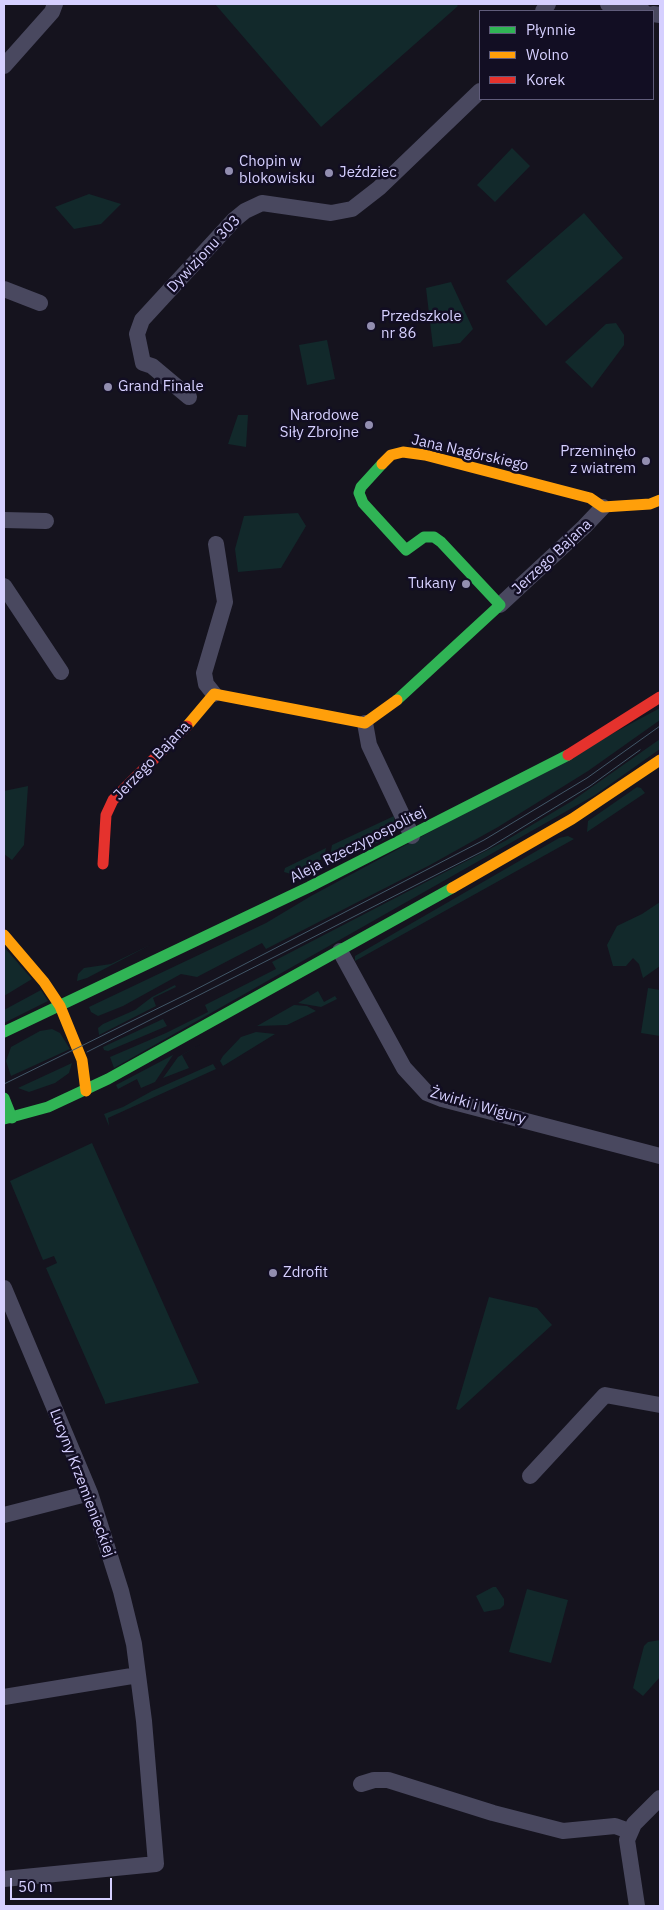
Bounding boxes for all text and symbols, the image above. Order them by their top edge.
legend [479,10,654,100]
text: Płynnie [526,20,576,39]
text: Wolno [526,45,569,64]
text: Korek [526,70,565,89]
place label: Chopin w blokowisku [239,153,315,188]
place label: Jeździec [339,164,397,182]
marker: Chopin w blokowisku [223,165,235,177]
marker: Jeździec [323,167,335,179]
street label: Dywizjonu 303 [163,211,245,297]
place label: Przedszkole nr 86 [381,308,462,343]
marker: Przedszkole nr 86 [365,320,377,332]
place label: Grand Finale [118,378,204,396]
marker: Grand Finale [102,381,114,393]
place label: Narodowe Siły Zbrojne [280,407,359,442]
marker: Narodowe Siły Zbrojne [363,419,375,431]
street label: Jana Nagórskiego [410,431,530,475]
place label: Przeminęło z wiatrem [560,443,636,478]
marker: Przeminęło z wiatrem [640,455,652,467]
street label: Jerzego Bajana [508,516,596,598]
place label: Tukany [408,575,456,593]
marker: Tukany [460,578,472,590]
street label: Jerzego Bajana [110,718,194,804]
street label: Aleja Rzeczypospolitej [287,803,429,887]
street label: Żwirki i Wigury [428,1084,528,1128]
place label: Zdrofit [283,1264,328,1282]
marker: Zdrofit [267,1267,279,1279]
street label: Lucyny Krzemienieckiej [45,1406,119,1560]
scale bar [12,1868,115,1900]
text: 50 m [18,1877,53,1896]

